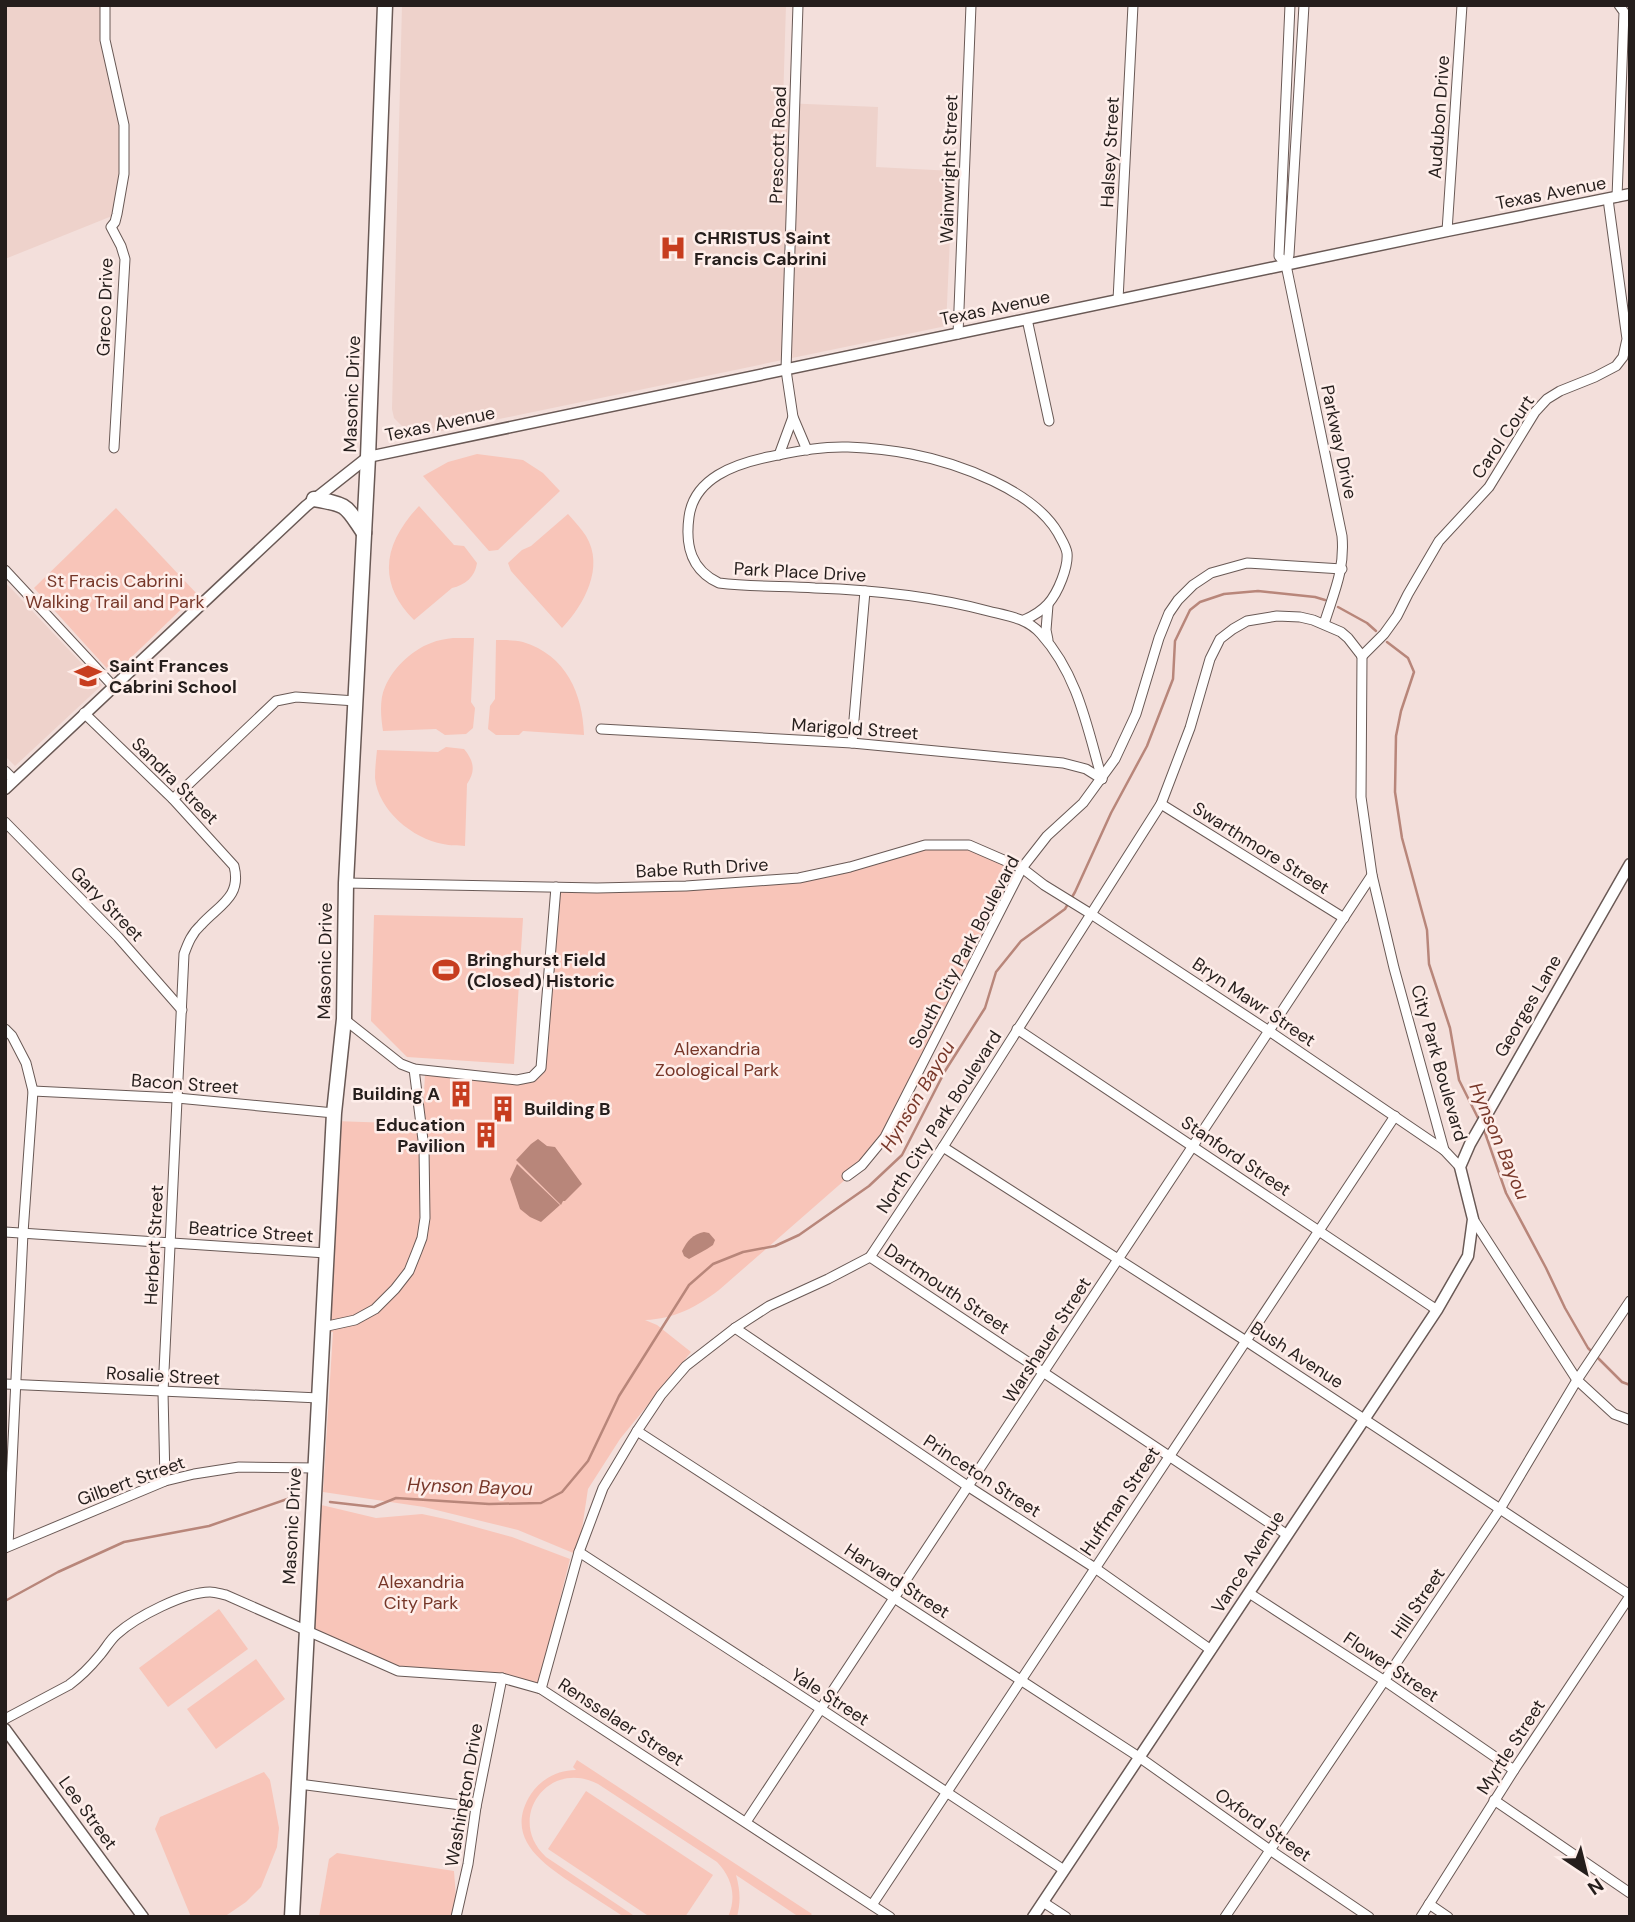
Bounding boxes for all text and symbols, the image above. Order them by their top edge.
street label: Audubon Drive [1423,55,1455,179]
street label: Prescott Road [764,86,792,204]
street label: Wainwright Street [934,94,964,244]
street label: Halsey Street [1095,96,1125,208]
street label: Texas Avenue [1494,171,1608,215]
place label: CHRISTUS Saint Francis Cabrini [694,226,831,271]
hospital icon: CHRISTUS Saint Francis Cabrini [658,233,688,263]
street label: Greco Drive [91,257,119,357]
street label: Texas Avenue [938,285,1052,331]
street label: Masonic Drive [338,335,366,453]
street label: Parkway Drive [1315,383,1363,501]
street label: Carol Court [1466,390,1540,484]
street label: Texas Avenue [383,401,497,447]
street label: Park Place Drive [733,557,867,587]
park label: St Fracis Cabrini Walking Trail and Park [25,569,205,614]
place label: Saint Frances Cabrini School [109,654,237,699]
school or university icon: Saint Frances Cabrini School [73,661,103,691]
street label: Marigold Street [791,713,919,745]
street label: Sandra Street [126,732,224,830]
street label: Swarthmore Street [1188,796,1334,900]
street label: South City Park Boulevard [903,851,1025,1053]
street label: Babe Ruth Drive [635,853,769,883]
street label: Gary Street [65,861,149,947]
street label: Masonic Drive [312,902,338,1020]
place label: Bringhurst Field (Closed) Historic [467,948,615,993]
street label: Georges Lane [1489,950,1567,1062]
street label: Bryn Mawr Street [1188,952,1320,1052]
sports icon: Bringhurst Field (Closed) Historic [431,955,461,985]
street label: City Park Boulevard [1405,982,1473,1144]
street label: North City Park Boulevard [871,1026,1007,1218]
water label: Hynson Bayou [874,1036,960,1156]
park label: Alexandria Zoological Park [655,1037,779,1082]
street label: Bacon Street [130,1068,240,1100]
building icon: Building A [446,1079,476,1109]
water label: Hynson Bayou [1464,1079,1536,1204]
place label: Building A [352,1082,440,1106]
building icon: Building B [488,1094,518,1124]
place label: Building B [524,1097,611,1121]
street label: Stanford Street [1176,1110,1296,1202]
place label: Education Pavilion [375,1113,465,1158]
building icon: Education Pavilion [471,1120,501,1150]
street label: Herbert Street [139,1184,169,1306]
street label: Beatrice Street [188,1216,314,1248]
street label: Dartmouth Street [880,1238,1014,1340]
street label: Warshauer Street [997,1273,1097,1407]
street label: Bush Avenue [1246,1316,1348,1394]
street label: Rosalie Street [105,1361,221,1391]
street label: Princeton Street [919,1429,1045,1523]
street label: Huffman Street [1075,1442,1165,1560]
street label: Gilbert Street [74,1450,188,1512]
street label: Masonic Drive [277,1467,307,1585]
water label: Hynson Bayou [407,1472,533,1501]
street label: Vance Avenue [1206,1506,1290,1618]
street label: Harvard Street [840,1538,954,1624]
street label: Hill Street [1386,1563,1450,1643]
park label: Alexandria City Park [378,1570,464,1615]
street label: Flower Street [1339,1626,1443,1708]
street label: Yale Street [786,1663,874,1731]
street label: Rensselaer Street [553,1672,689,1772]
street label: Myrtle Street [1471,1695,1551,1799]
street label: Washington Drive [440,1721,488,1869]
street label: Lee Street [53,1771,123,1855]
street label: Oxford Street [1210,1783,1316,1867]
north arrow [1551,1838,1621,1908]
text: N [1583,1872,1608,1901]

